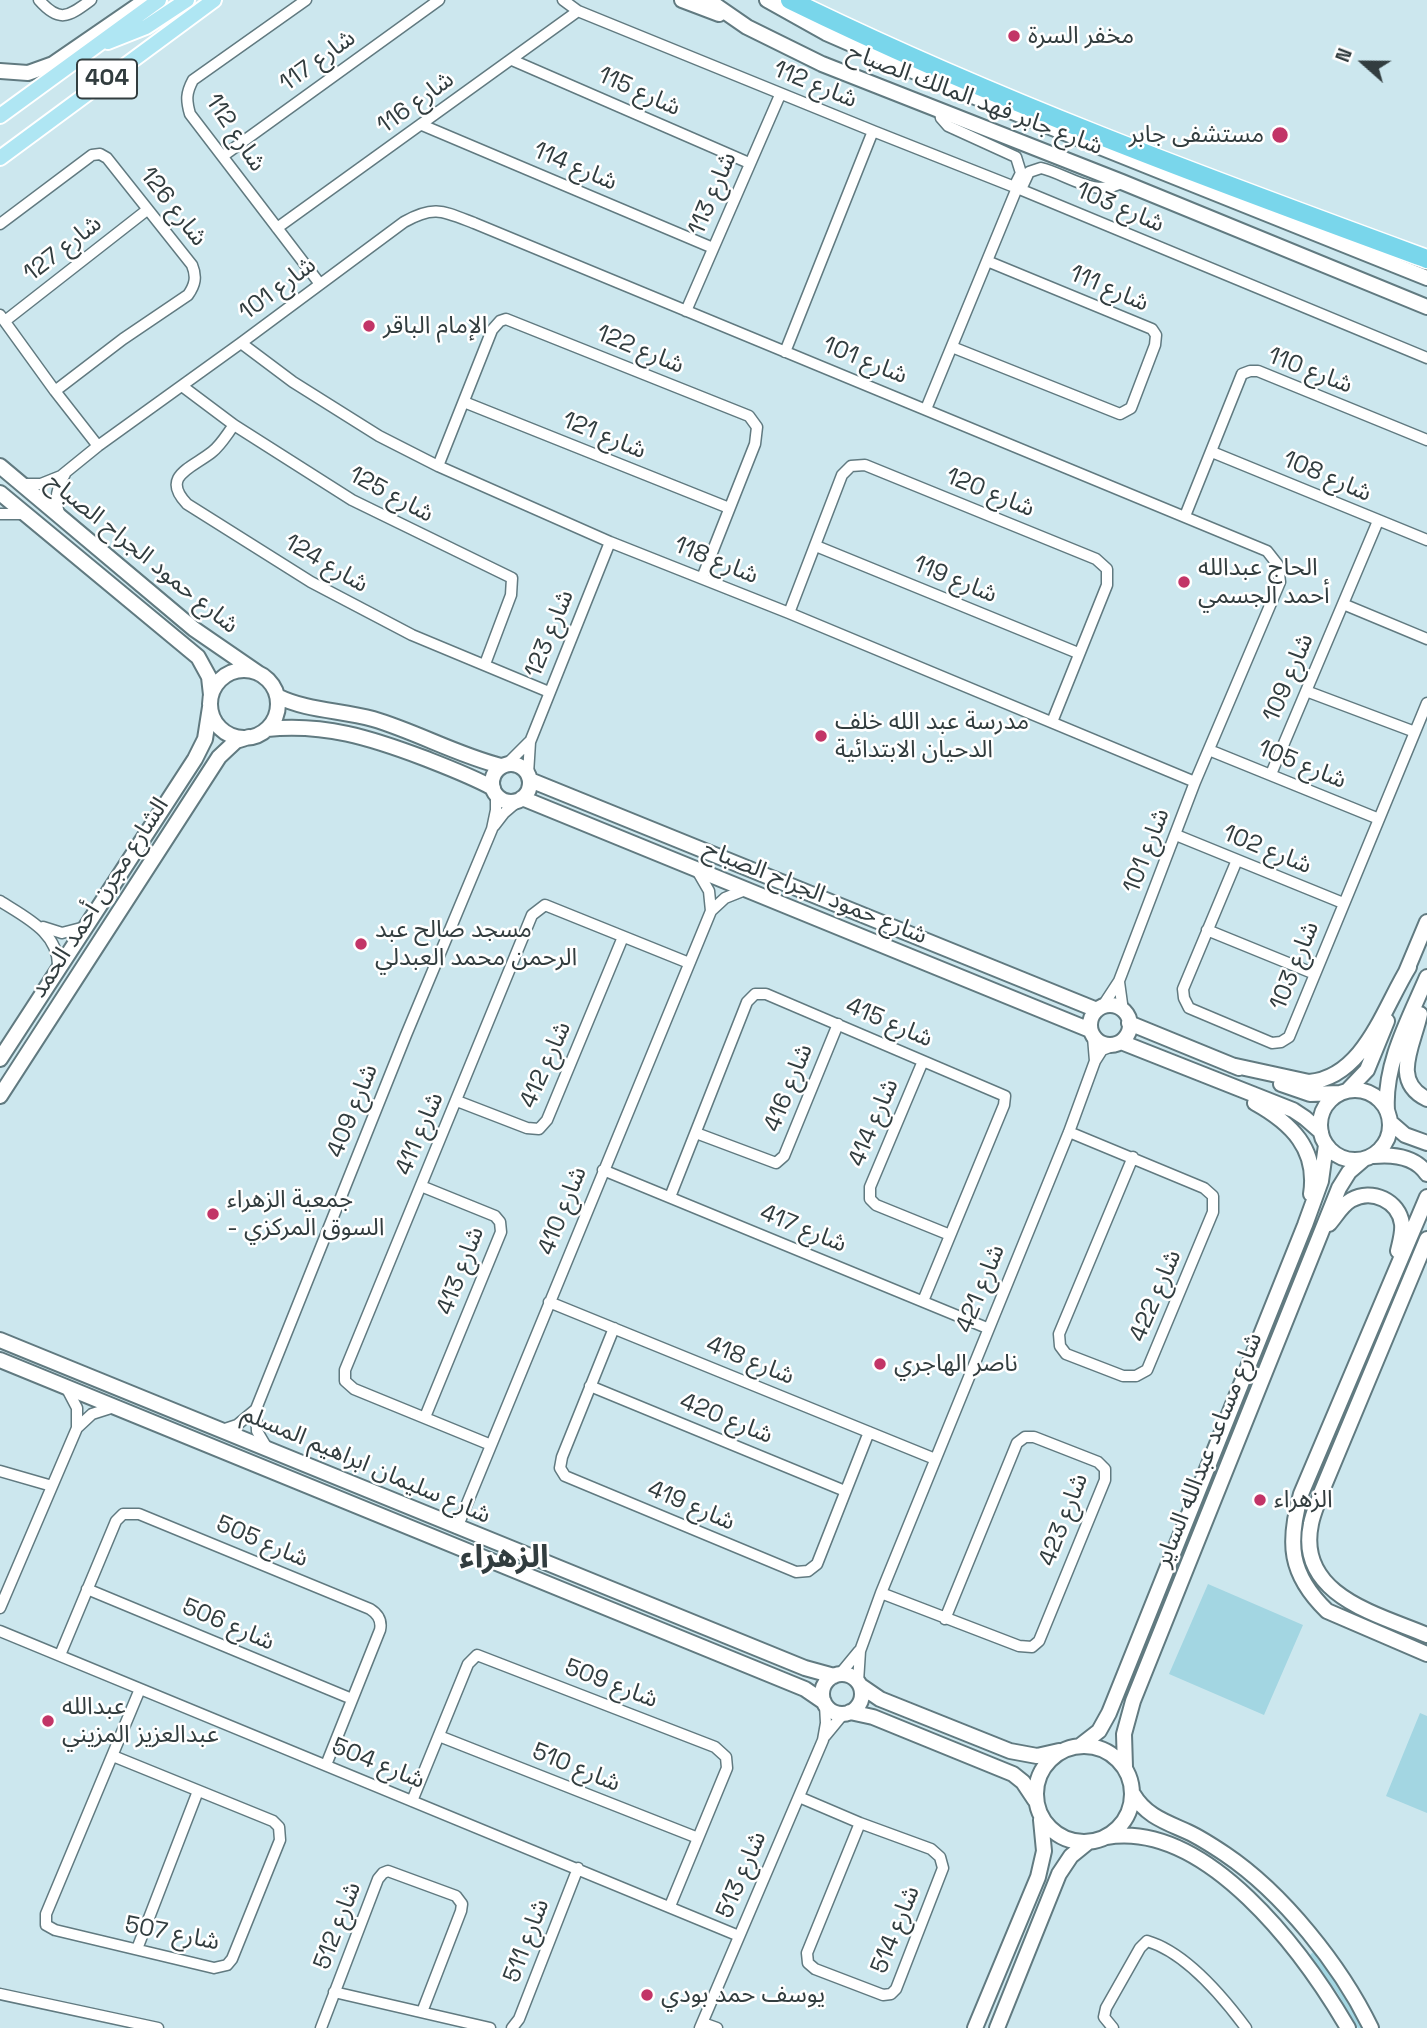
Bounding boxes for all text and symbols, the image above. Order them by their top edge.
place label: مخفر السرة [1028,22,1134,50]
street label: شارع 117 [275,24,361,98]
marker: مخفر السرة [1006,28,1022,44]
north arrow [1329,28,1399,98]
street label: شارع جابر فهد المالك الصباح [844,38,1106,162]
text: N [1330,45,1358,66]
street label: شارع 112 [769,55,861,115]
road number: 404 [77,60,137,99]
street label: شارع 115 [593,61,685,123]
street label: شارع 116 [372,66,460,140]
street label: شارع 112 [199,89,271,177]
place label: مستشفى جابر [1129,121,1264,149]
marker: مستشفى جابر [1270,125,1290,145]
street label: شارع 114 [529,137,621,197]
street label: شارع 113 [683,148,743,240]
street label: شارع 126 [133,162,213,252]
street label: شارع 103 [1072,177,1168,239]
street label: شارع 127 [18,210,108,288]
street label: شارع 101 [234,251,322,327]
street label: شارع 111 [1065,260,1153,318]
place label: الإمام الباقر [383,312,487,340]
marker: الإمام الباقر [361,318,377,334]
street label: شارع 122 [592,319,688,381]
street label: شارع 101 [819,331,911,391]
street label: شارع 110 [1264,342,1356,400]
street label: شارع 121 [558,406,650,466]
street label: شارع 108 [1278,446,1376,508]
street label: شارع 125 [344,461,438,529]
street label: شارع 120 [942,462,1038,524]
street label: شارع حمود الجراح الصباح [40,468,244,640]
street label: شارع 124 [279,529,373,599]
street label: شارع 118 [670,531,762,591]
street label: شارع 119 [909,550,1001,610]
place label: الحاج عبدالله أحمد الجسمي [1198,554,1330,610]
marker: الحاج عبدالله أحمد الجسمي [1176,574,1192,590]
street label: شارع 123 [519,586,581,682]
street label: شارع 109 [1258,630,1320,726]
place label: مدرسة عبد الله خلف الدحيان الابتدائية [835,708,1029,764]
marker: مدرسة عبد الله خلف الدحيان الابتدائية [813,728,829,744]
street label: شارع 105 [1254,734,1350,796]
street label: الشارع مجرن أحمد الحمد [24,792,176,1004]
street label: شارع 101 [1118,805,1176,897]
street label: شارع 102 [1219,819,1315,881]
street label: شارع حمود الجراح الصباح [699,835,931,951]
place label: مسجد صالح عبد الرحمن محمد العبدلي [375,916,577,972]
street label: شارع 103 [1264,918,1326,1014]
marker: مسجد صالح عبد الرحمن محمد العبدلي [353,936,369,952]
street label: شارع 415 [841,992,937,1054]
street label: شارع 412 [514,1017,578,1113]
street label: شارع 416 [758,1040,820,1136]
street label: شارع 409 [321,1060,385,1162]
street label: شارع 414 [843,1075,905,1171]
street label: شارع 411 [390,1088,450,1180]
street label: شارع 410 [532,1163,594,1259]
place label: جمعية الزهراء - السوق المركزي [227,1186,385,1242]
street label: شارع 417 [755,1199,851,1259]
marker: جمعية الزهراء - السوق المركزي [205,1206,221,1222]
street label: شارع 413 [431,1223,491,1319]
street label: شارع 421 [950,1241,1012,1337]
street label: شارع 422 [1124,1246,1188,1346]
street label: شارع مساعد عبدالله الساير [1149,1329,1269,1571]
street label: شارع 418 [702,1330,798,1392]
place label: ناصر الهاجري [894,1350,1018,1378]
marker: ناصر الهاجري [872,1356,888,1372]
street label: شارع 420 [675,1387,777,1451]
street label: شارع سليمان ابراهيم المسلم [237,1399,495,1531]
street label: شارع 423 [1033,1470,1095,1570]
street label: شارع 419 [643,1475,739,1537]
place label: الزهراء [1274,1486,1333,1514]
marker: الزهراء [1252,1492,1268,1508]
street label: شارع 505 [212,1510,312,1574]
district label: الزهراء [459,1539,549,1577]
street label: شارع 506 [178,1593,278,1657]
street label: شارع 509 [560,1653,662,1715]
place label: عبدالله عبدالعزيز المزيني [62,1693,219,1749]
marker: عبدالله عبدالعزيز المزيني [40,1713,56,1729]
street label: شارع 504 [327,1732,429,1796]
street label: شارع 510 [528,1737,624,1799]
street label: شارع 513 [711,1827,773,1923]
street label: شارع 512 [308,1878,368,1974]
street label: شارع 514 [865,1882,927,1978]
street label: شارع 511 [498,1895,556,1987]
street label: شارع 507 [122,1911,222,1957]
place label: يوسف حمد بودي [661,1981,825,2009]
marker: يوسف حمد بودي [639,1987,655,2003]

